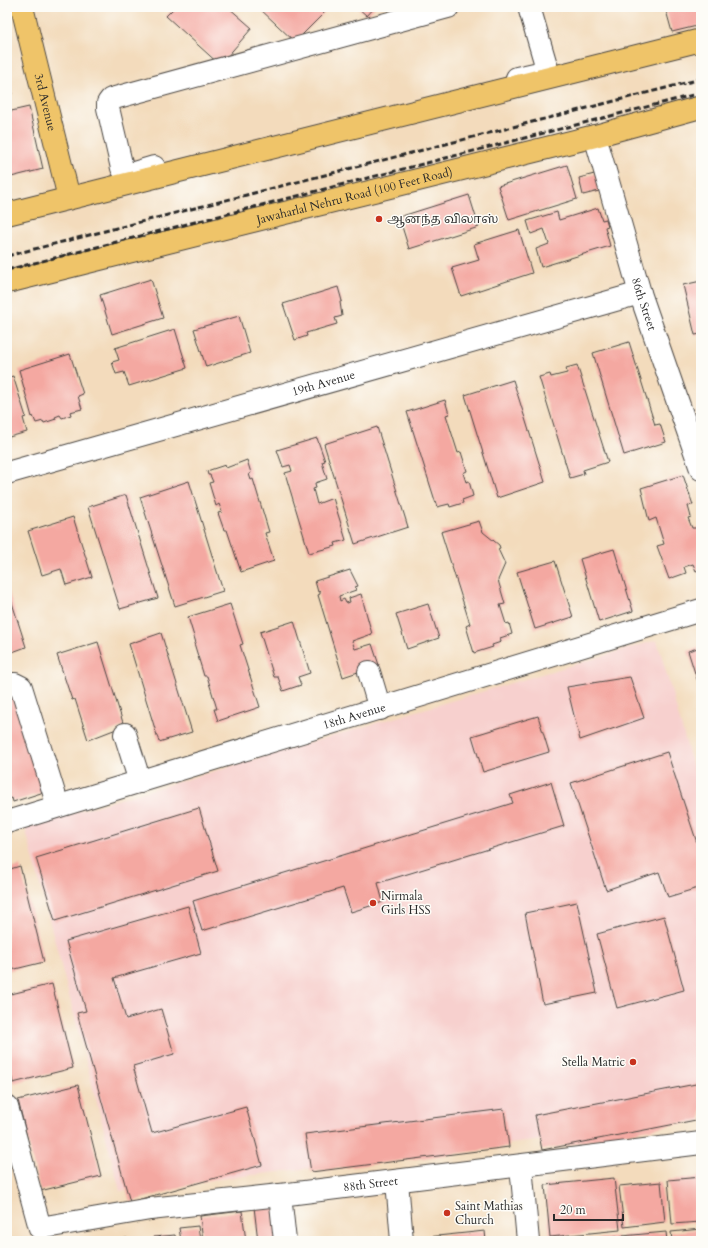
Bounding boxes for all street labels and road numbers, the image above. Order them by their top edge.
street label: 3rd Avenue [31,72,60,133]
street label: Jawaharlal Nehru Road (100 Feet Road) [253,164,454,228]
street label: 86th Street [628,276,660,333]
street label: 19th Avenue [290,366,357,400]
street label: 18th Avenue [321,699,388,733]
street label: 88th Street [342,1172,399,1195]

